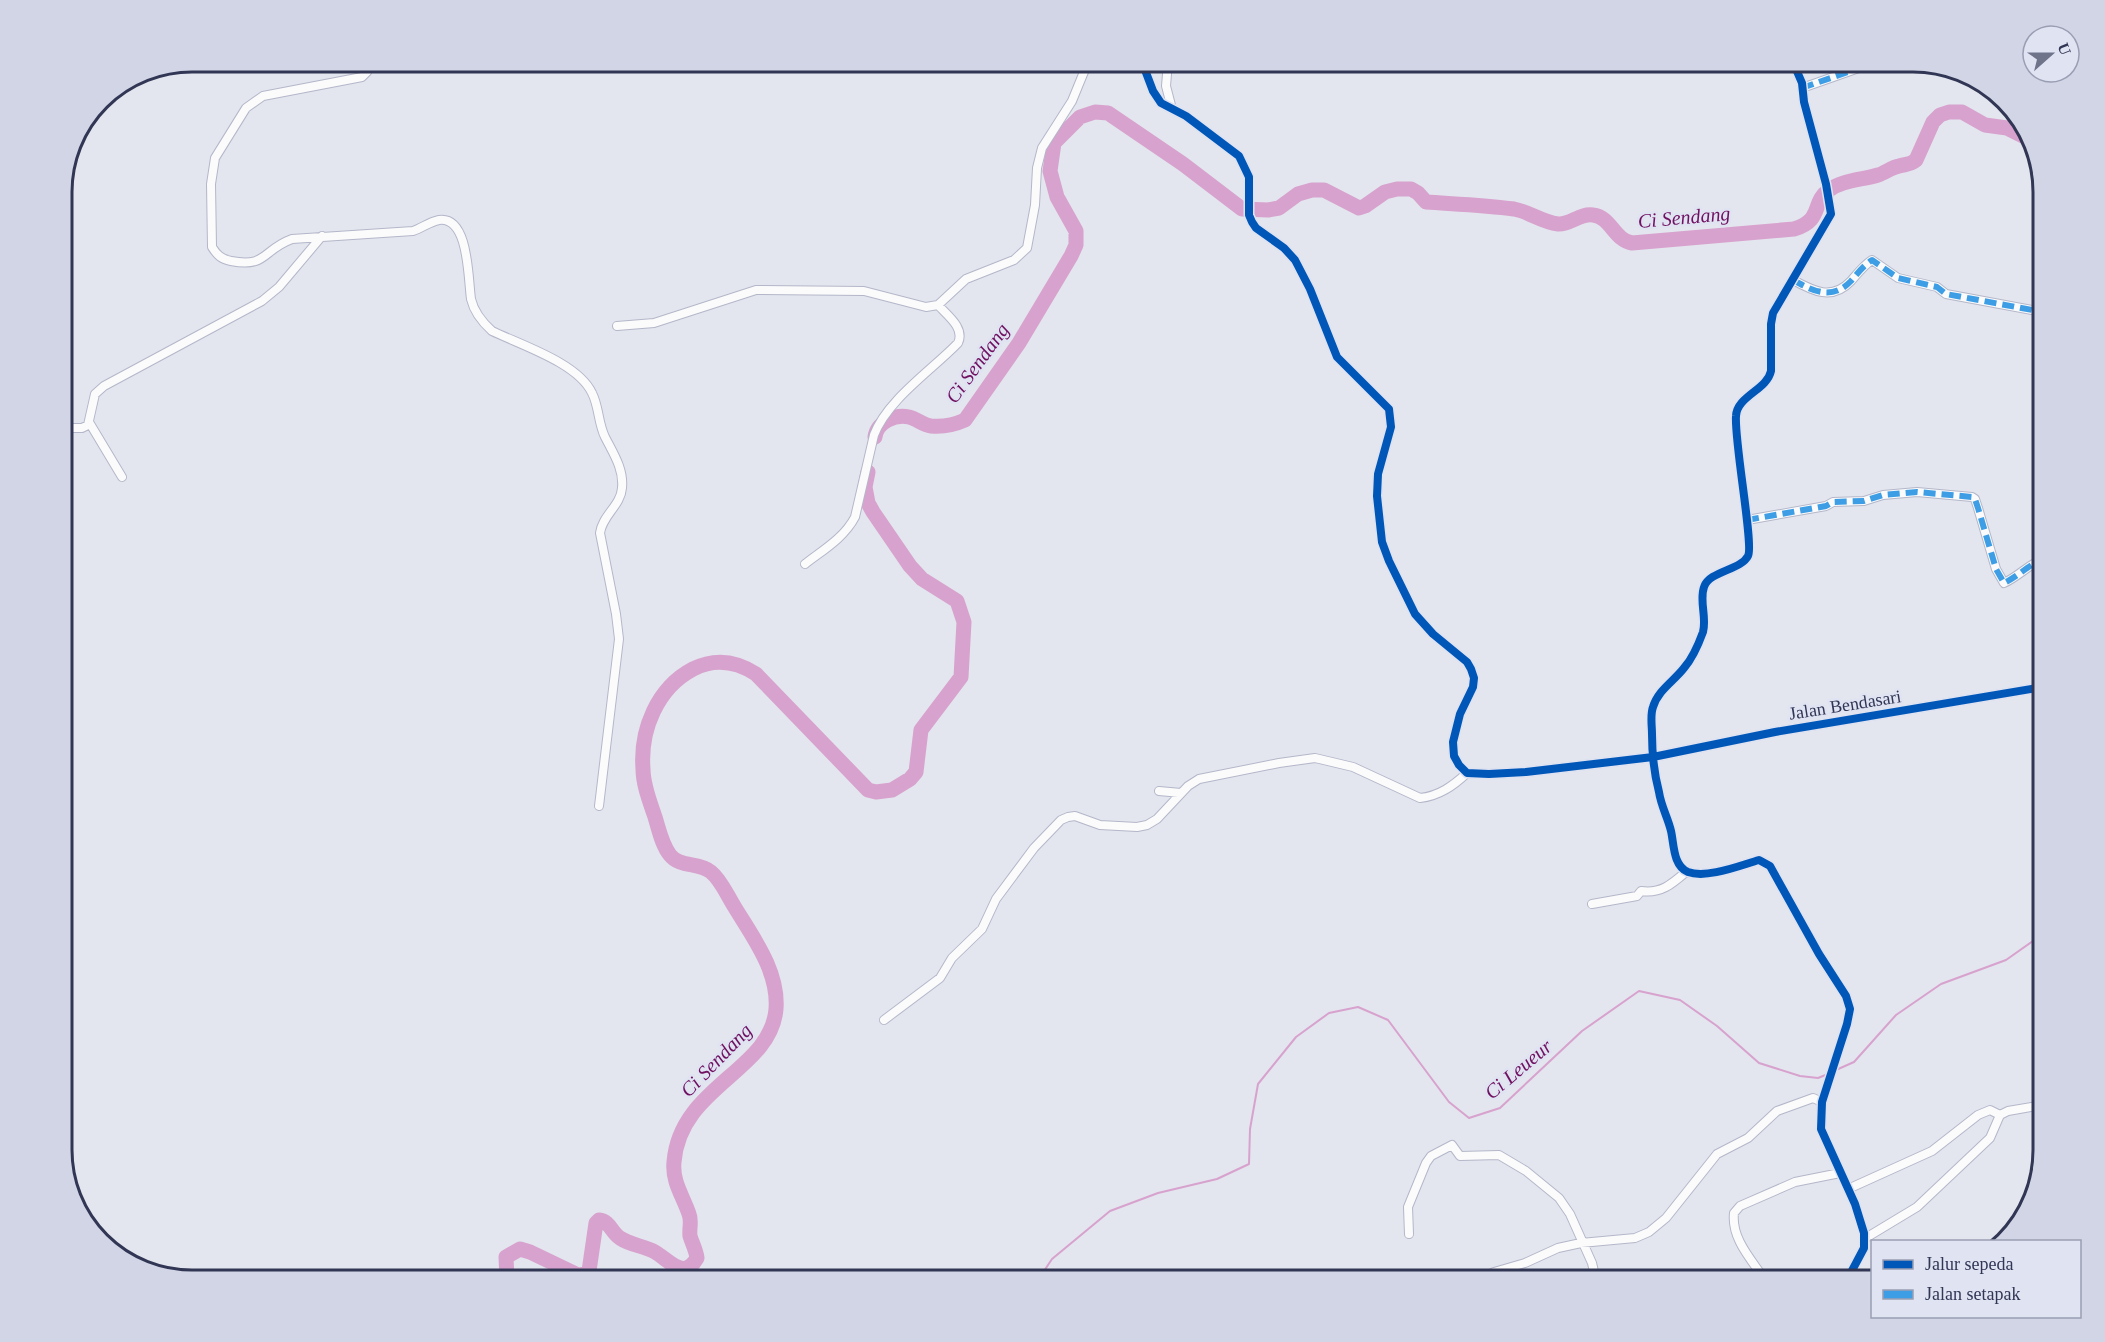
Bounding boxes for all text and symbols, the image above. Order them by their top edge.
north arrow [2021,24,2081,84]
text: U [2055,40,2075,58]
water label: Ci Sendang [1637,202,1731,233]
water label: Ci Sendang [941,319,1014,408]
street label: Jalan Bendasari [1787,686,1903,724]
water label: Ci Sendang [676,1019,757,1102]
water label: Ci Leueur [1480,1035,1556,1103]
legend [1871,1240,2081,1318]
text: Jalur sepeda [1925,1254,2013,1274]
text: Jalan setapak [1925,1284,2020,1304]

